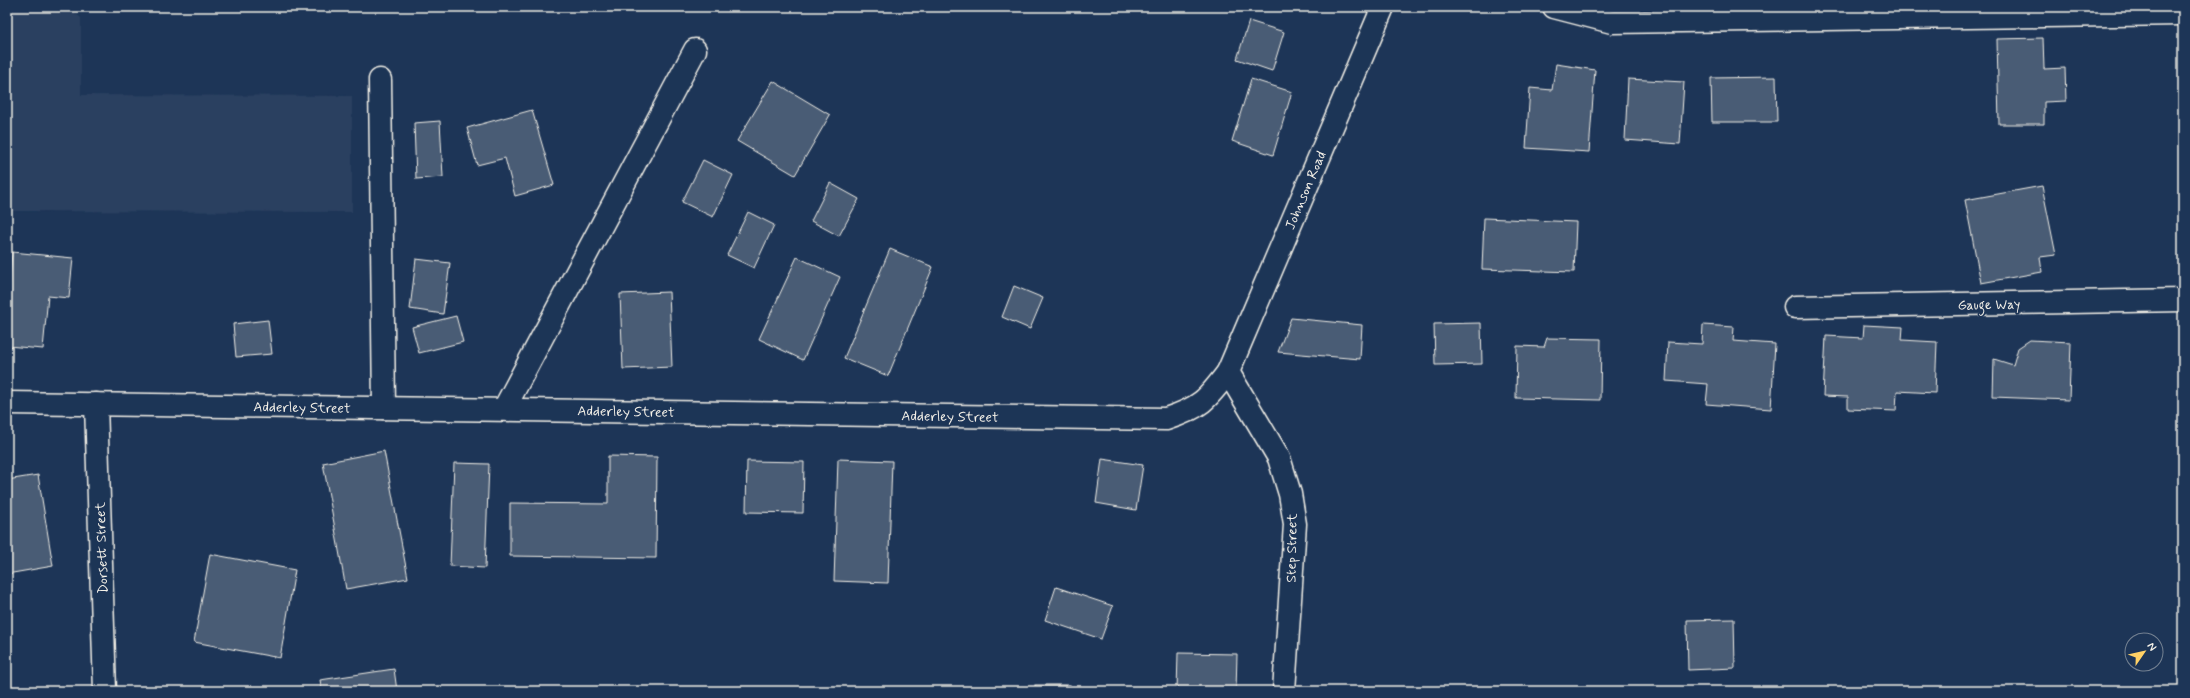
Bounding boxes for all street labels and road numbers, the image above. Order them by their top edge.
street label: Johnson Road [1281,148,1331,232]
street label: Gauge Way [1958,295,2021,317]
street label: Adderley Street [253,398,351,418]
street label: Adderley Street [577,402,675,422]
street label: Adderley Street [901,407,999,427]
street label: Dorsett Street [91,501,113,594]
street label: Step Street [1282,512,1302,583]

